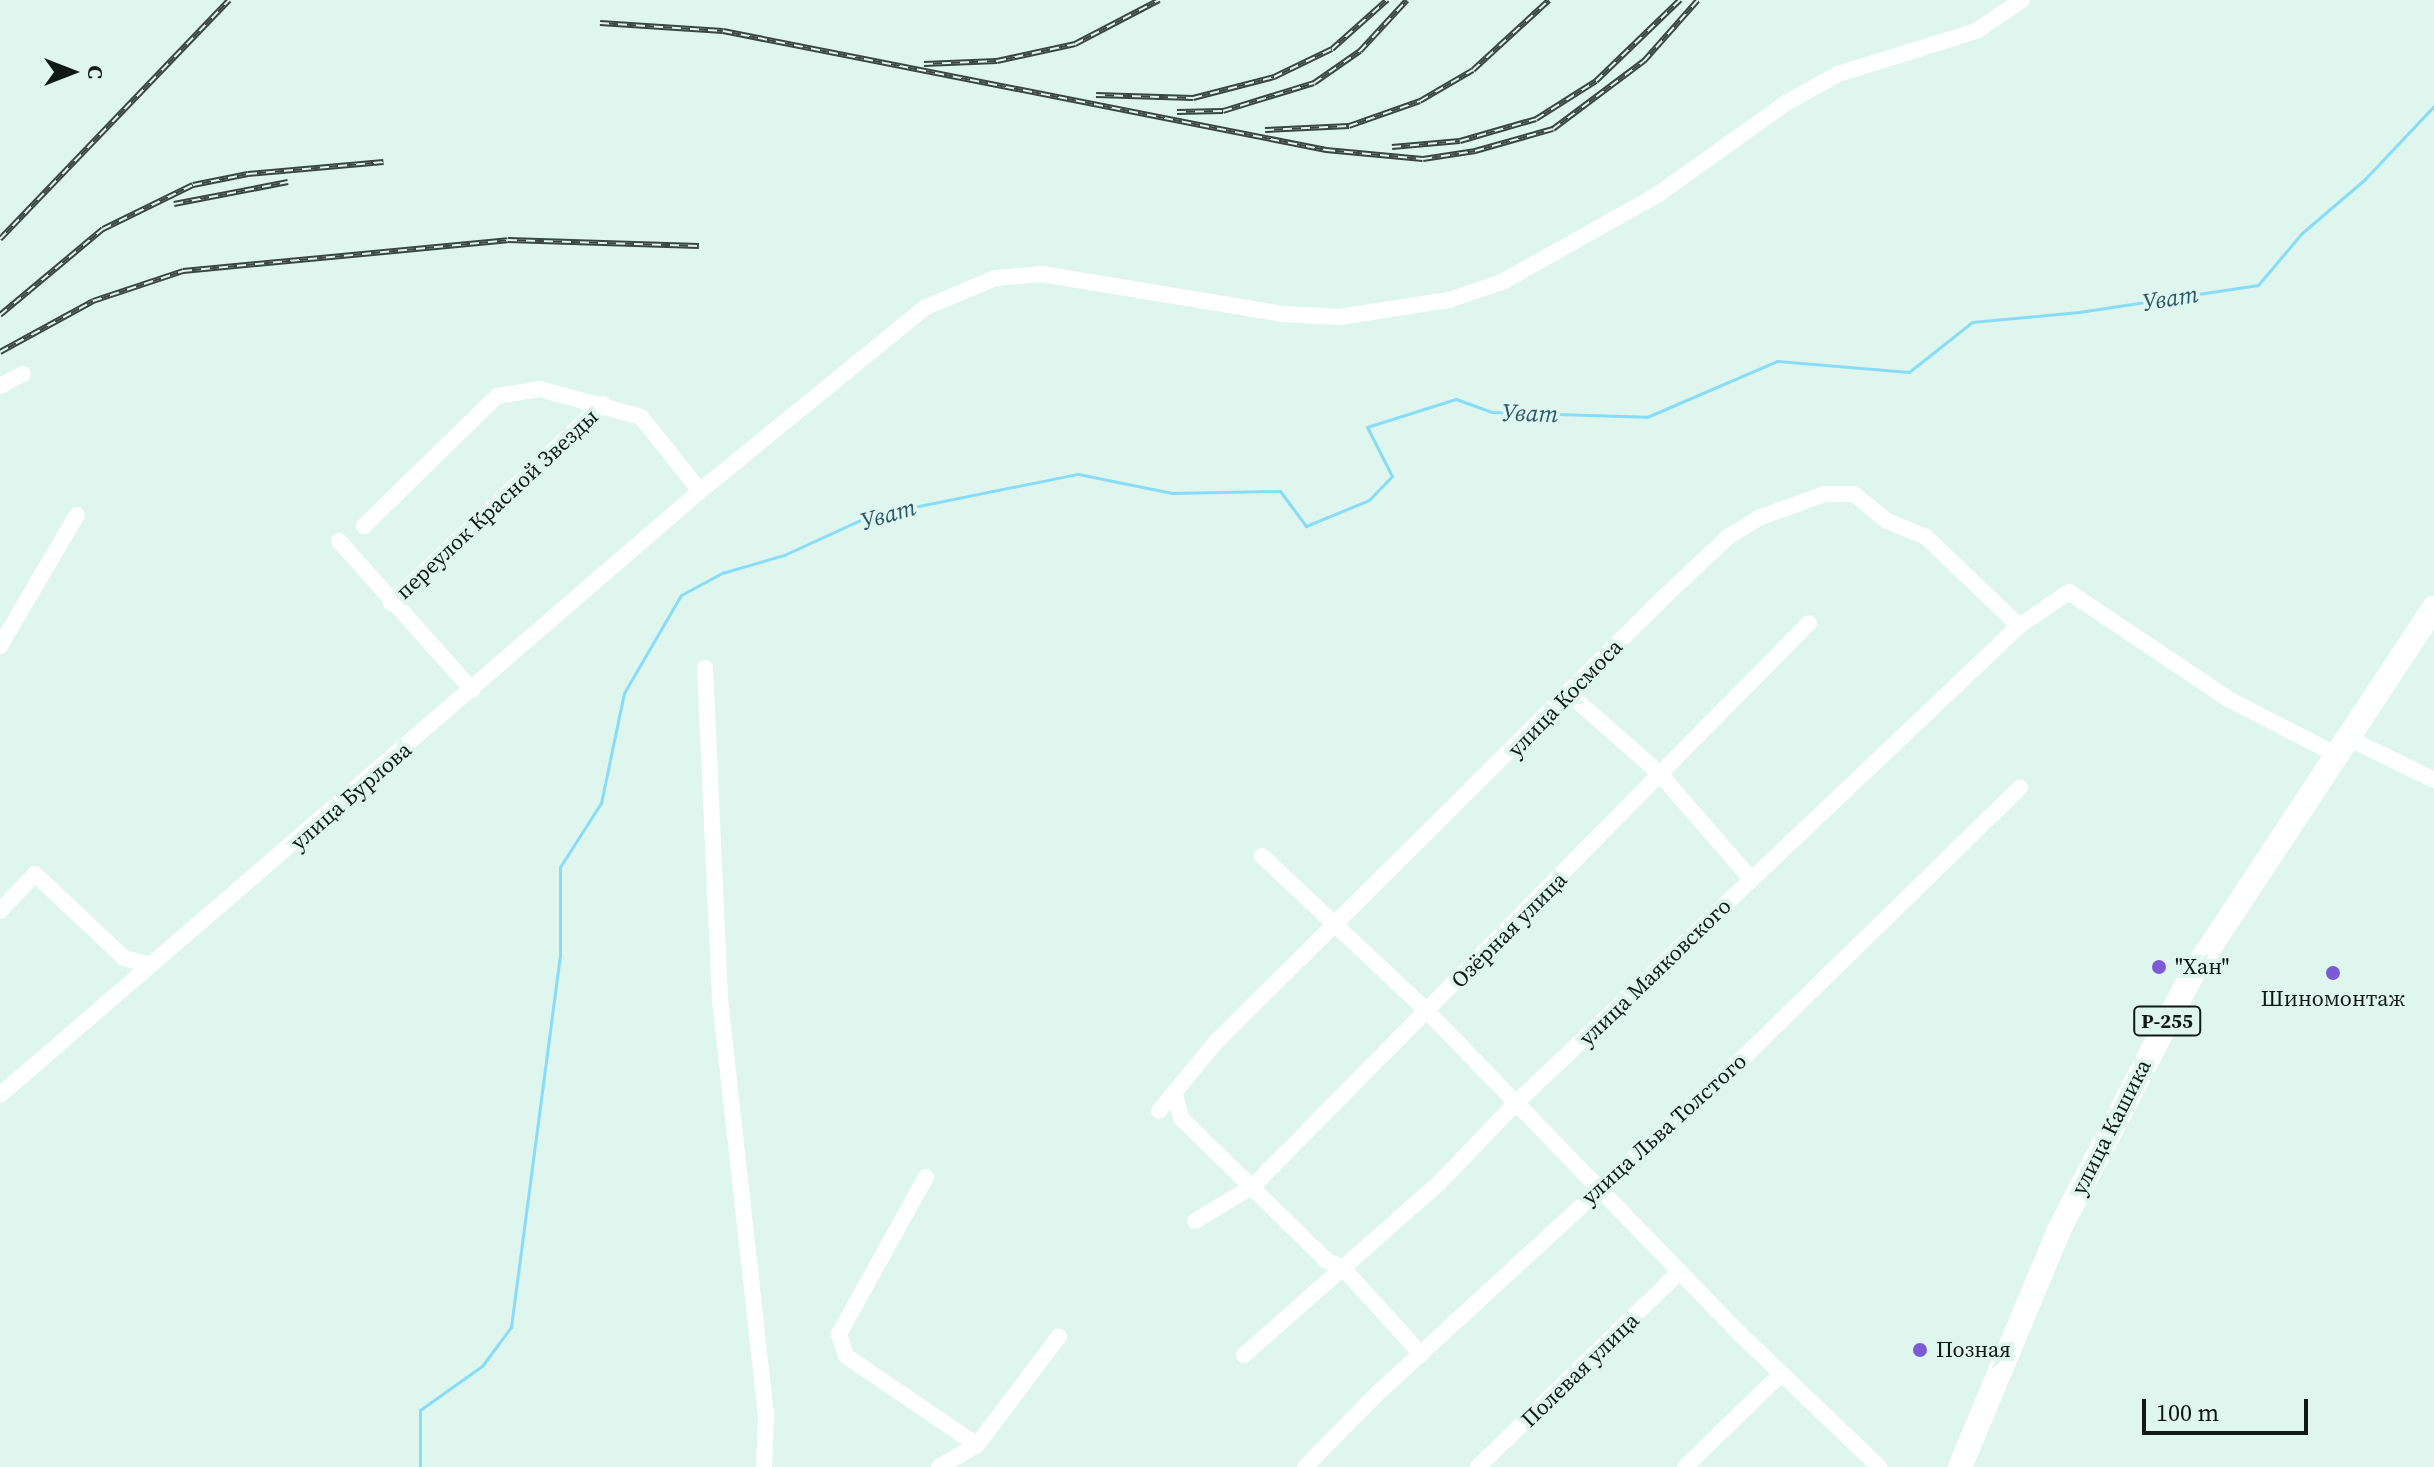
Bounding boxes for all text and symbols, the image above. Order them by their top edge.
north arrow [32,32,112,112]
text: С [81,65,111,79]
water label: Уват [2140,279,2200,317]
water label: Уват [1501,398,1559,428]
street label: переулок Красной Звезды [390,403,604,605]
water label: Уват [857,492,919,536]
street label: улица Космоса [1502,634,1628,762]
street label: улица Бурлова [285,736,417,856]
street label: Озёрная улица [1446,867,1572,993]
street label: улица Маяковского [1574,893,1736,1051]
place label: "Хан" [2175,954,2229,980]
marker: "Хан" [2150,958,2168,976]
marker: Шиномонтаж [2324,964,2342,982]
place label: Шиномонтаж [2261,986,2405,1012]
road number: Р-255 [2133,1005,2201,1037]
street label: улица Льва Толстого [1576,1048,1752,1210]
street label: улица Кашика [2066,1055,2156,1199]
street label: Полевая улица [1516,1307,1644,1433]
place label: Позная [1936,1337,2011,1363]
marker: Позная [1911,1341,1929,1359]
scale bar [2146,1383,2312,1433]
text: 100 m [2156,1396,2219,1429]

